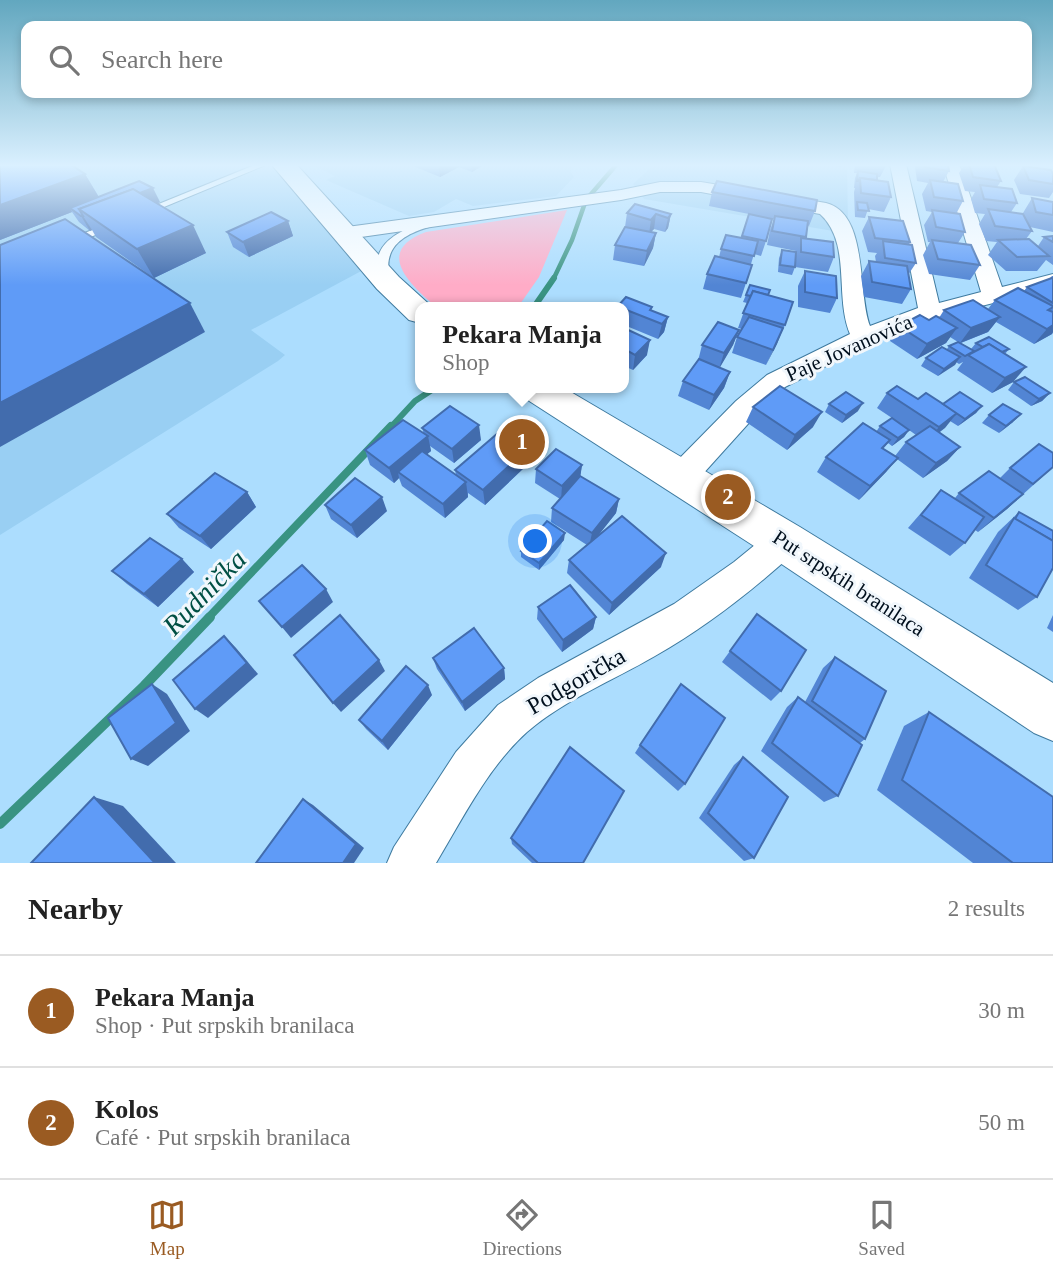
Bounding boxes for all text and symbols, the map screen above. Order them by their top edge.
search box [21,21,1032,98]
icon: search [45,41,83,79]
text: Search here [101,45,223,74]
popup [415,302,629,393]
street label: Paje Jovanovića [782,309,917,387]
text: Pekara Manja [442,320,602,349]
text: Shop [442,350,490,375]
pin: 1 [499,416,545,468]
pin: 2 [705,471,751,523]
your location [518,524,552,558]
street label: Put srpskih branilaca [769,525,930,641]
water label: Rudnička [156,544,252,642]
street label: Podgorička [522,642,630,720]
text: Nearby [28,892,123,925]
text: 2 results [948,896,1025,921]
text: Pekara Manja [95,983,255,1012]
text: 1 [45,998,57,1023]
text: 30 m [978,998,1025,1023]
text: Shop · Put srpskih branilaca [95,1013,354,1038]
text: Kolos [95,1095,159,1124]
text: 2 [45,1110,57,1135]
text: 50 m [978,1110,1025,1135]
text: Café · Put srpskih branilaca [95,1125,350,1150]
tab: Map [148,1196,186,1260]
tab: Directions [483,1196,562,1260]
tab: Saved [858,1196,905,1260]

